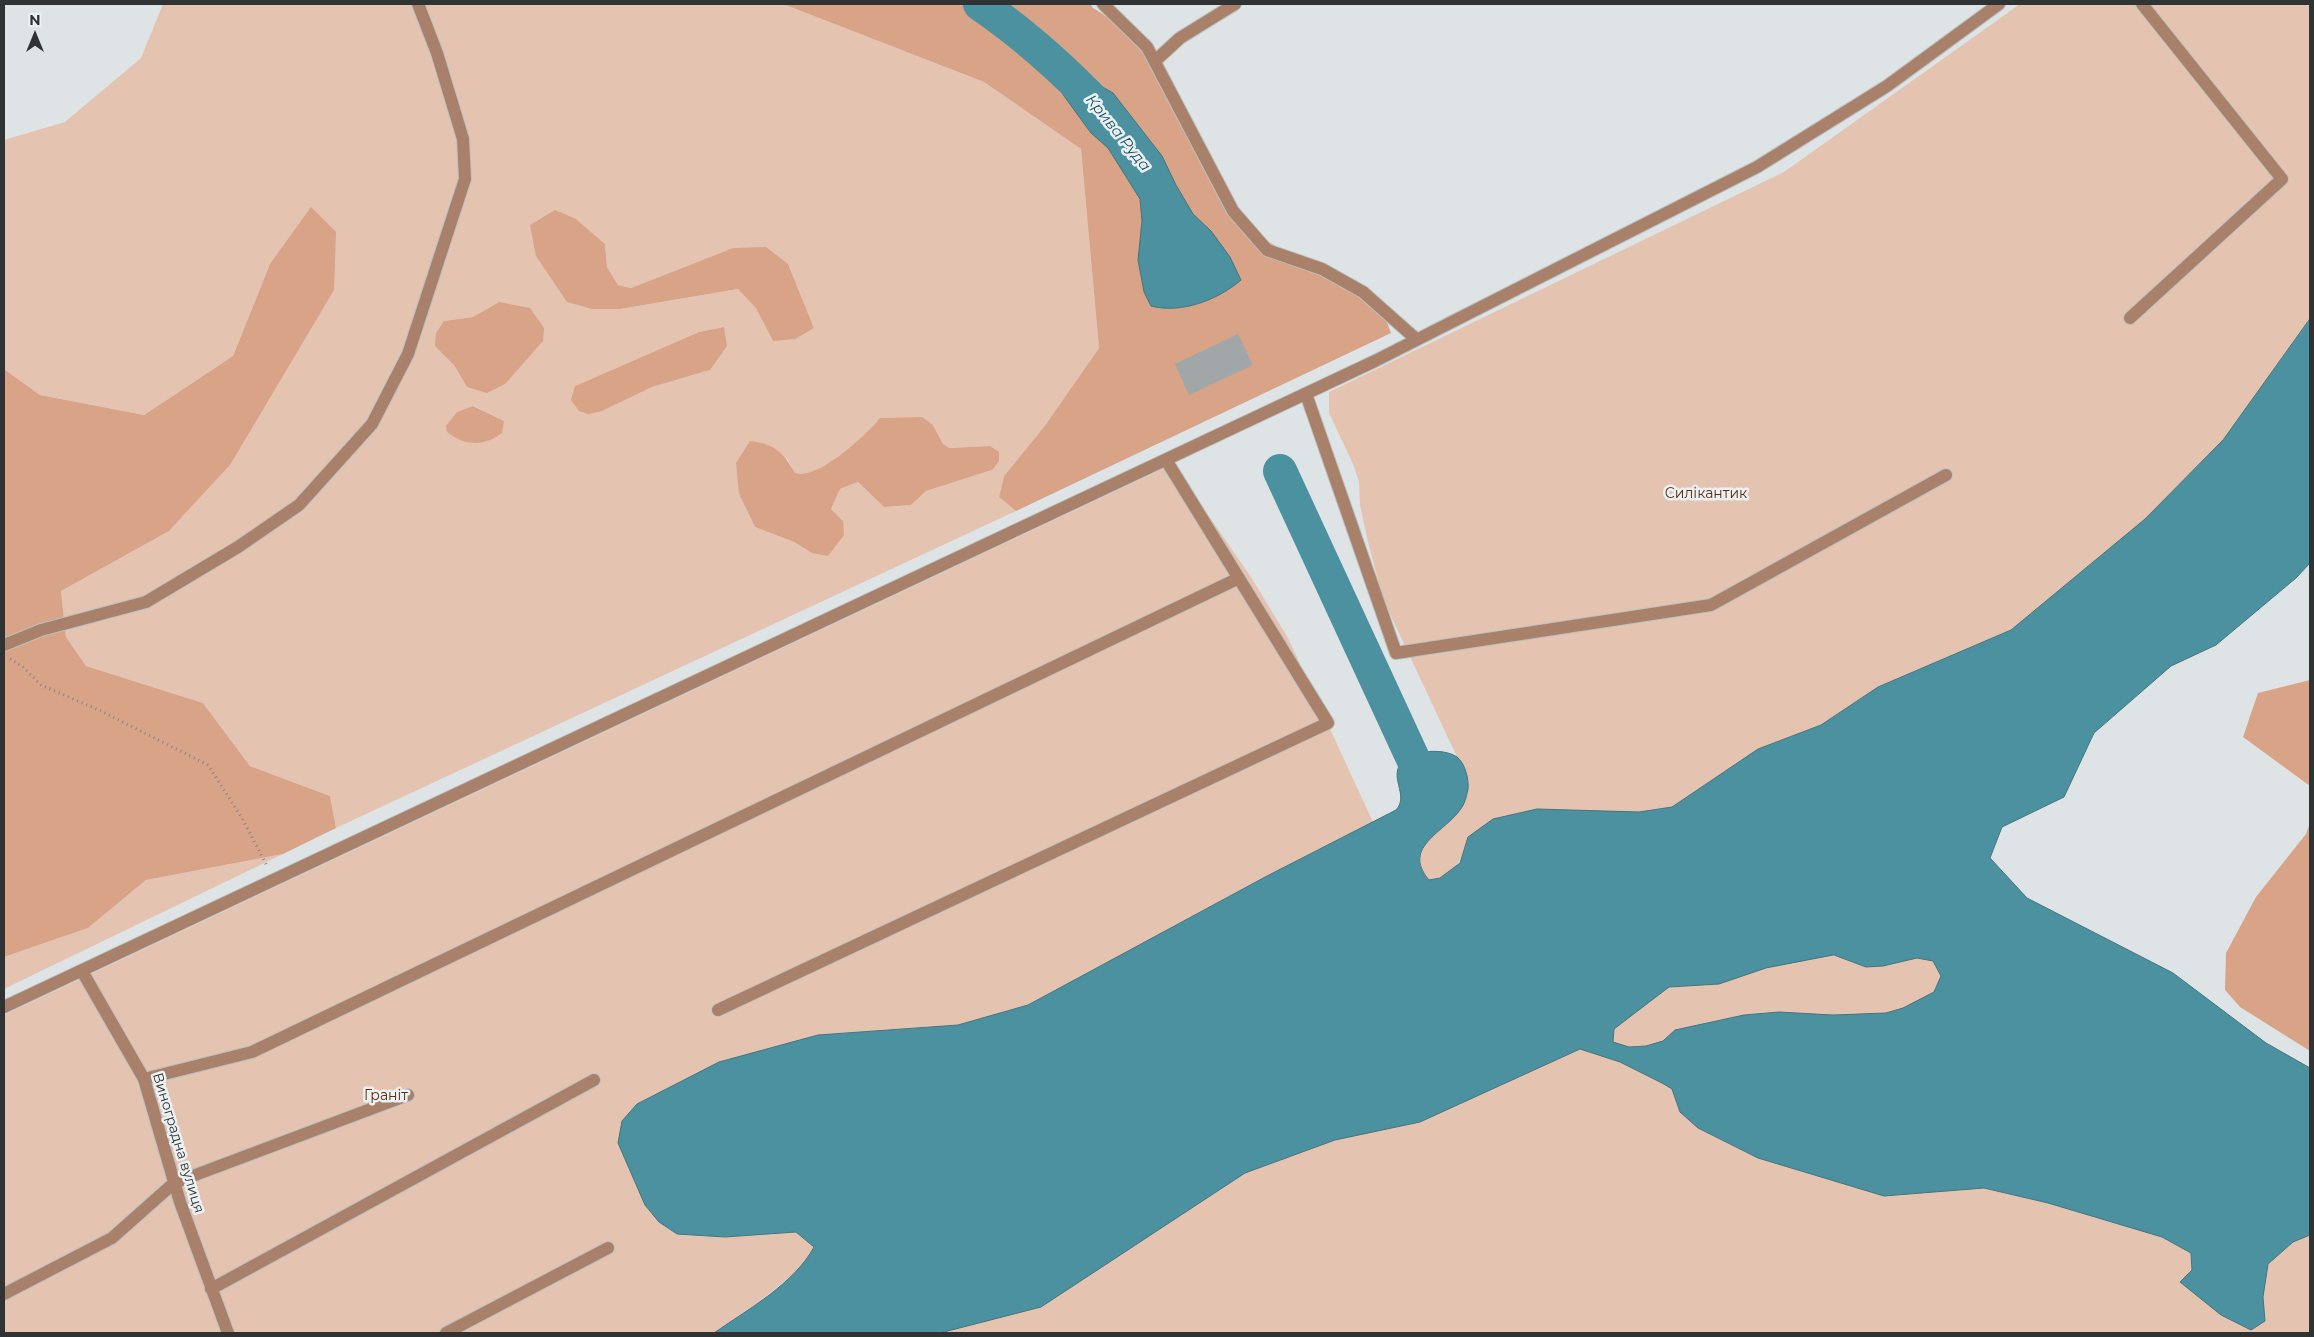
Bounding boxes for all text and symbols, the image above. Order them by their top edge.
north arrow [10,10,60,60]
text: N [29,11,41,29]
water label: Крива Руда [1082,91,1154,175]
park label: Силікантик [1665,486,1747,502]
street label: Виноградна вулиця [149,1071,207,1215]
park label: Граніт [364,1088,408,1104]

